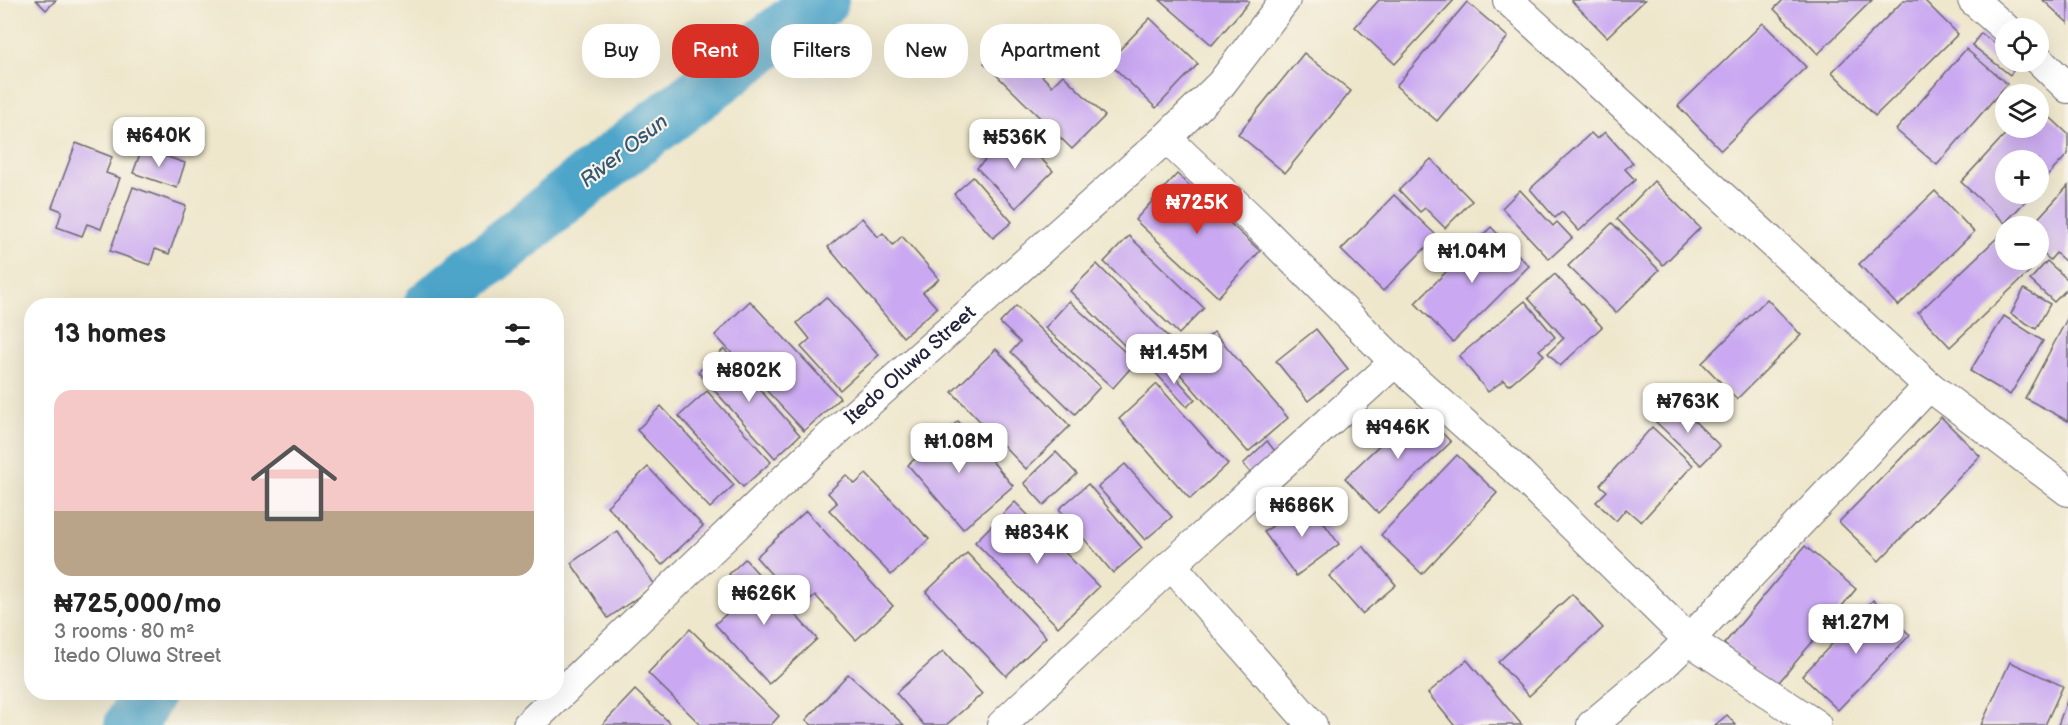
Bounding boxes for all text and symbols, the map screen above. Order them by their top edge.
map controls [1995,18,2049,270]
button: locate [1995,18,2049,72]
chip: Buy [582,24,660,78]
chip: Rent [672,24,759,78]
chip: Filters [771,24,872,78]
chip: New [884,24,968,78]
chip: Apartment [980,24,1121,78]
button: layers [1995,84,2049,138]
water label: River Osun [575,109,673,193]
pin: ₦640K [117,117,201,168]
pin: ₦536K [973,119,1057,170]
text: ₦640K [127,124,191,148]
text: ₦536K [983,126,1047,150]
button: + [1995,150,2049,204]
pin: ₦725K [1155,184,1239,235]
text: ₦725K [1166,191,1228,215]
button: − [1995,216,2049,270]
pin: ₦1.04M [1423,233,1521,284]
text: ₦1.04M [1438,240,1506,264]
street label: Itedo Oluwa Street [840,301,981,430]
icon: filters [501,318,534,351]
text: 13 homes [54,319,166,350]
pin: ₦1.45M [1125,334,1223,385]
text: ₦1.45M [1140,341,1208,365]
pin: ₦802K [707,352,791,403]
text: ₦802K [717,359,781,383]
pin: ₦763K [1646,383,1730,434]
text: ₦763K [1657,390,1719,414]
pin: ₦946K [1356,409,1440,460]
text: ₦946K [1366,416,1430,440]
pin: ₦1.08M [910,423,1008,474]
icon: home [240,429,348,537]
text: ₦1.08M [925,430,993,454]
pin: ₦686K [1260,487,1344,538]
text: ₦686K [1270,494,1334,518]
pin: ₦834K [995,514,1079,565]
text: ₦834K [1005,521,1069,545]
pin: ₦626K [722,575,806,626]
text: ₦626K [732,582,796,606]
text: ₦725,000/mo [54,589,221,620]
pin: ₦1.27M [1807,604,1905,655]
text: ₦1.27M [1822,611,1890,635]
text: 3 rooms · 80 m² [54,620,195,644]
text: Itedo Oluwa Street [54,644,221,668]

